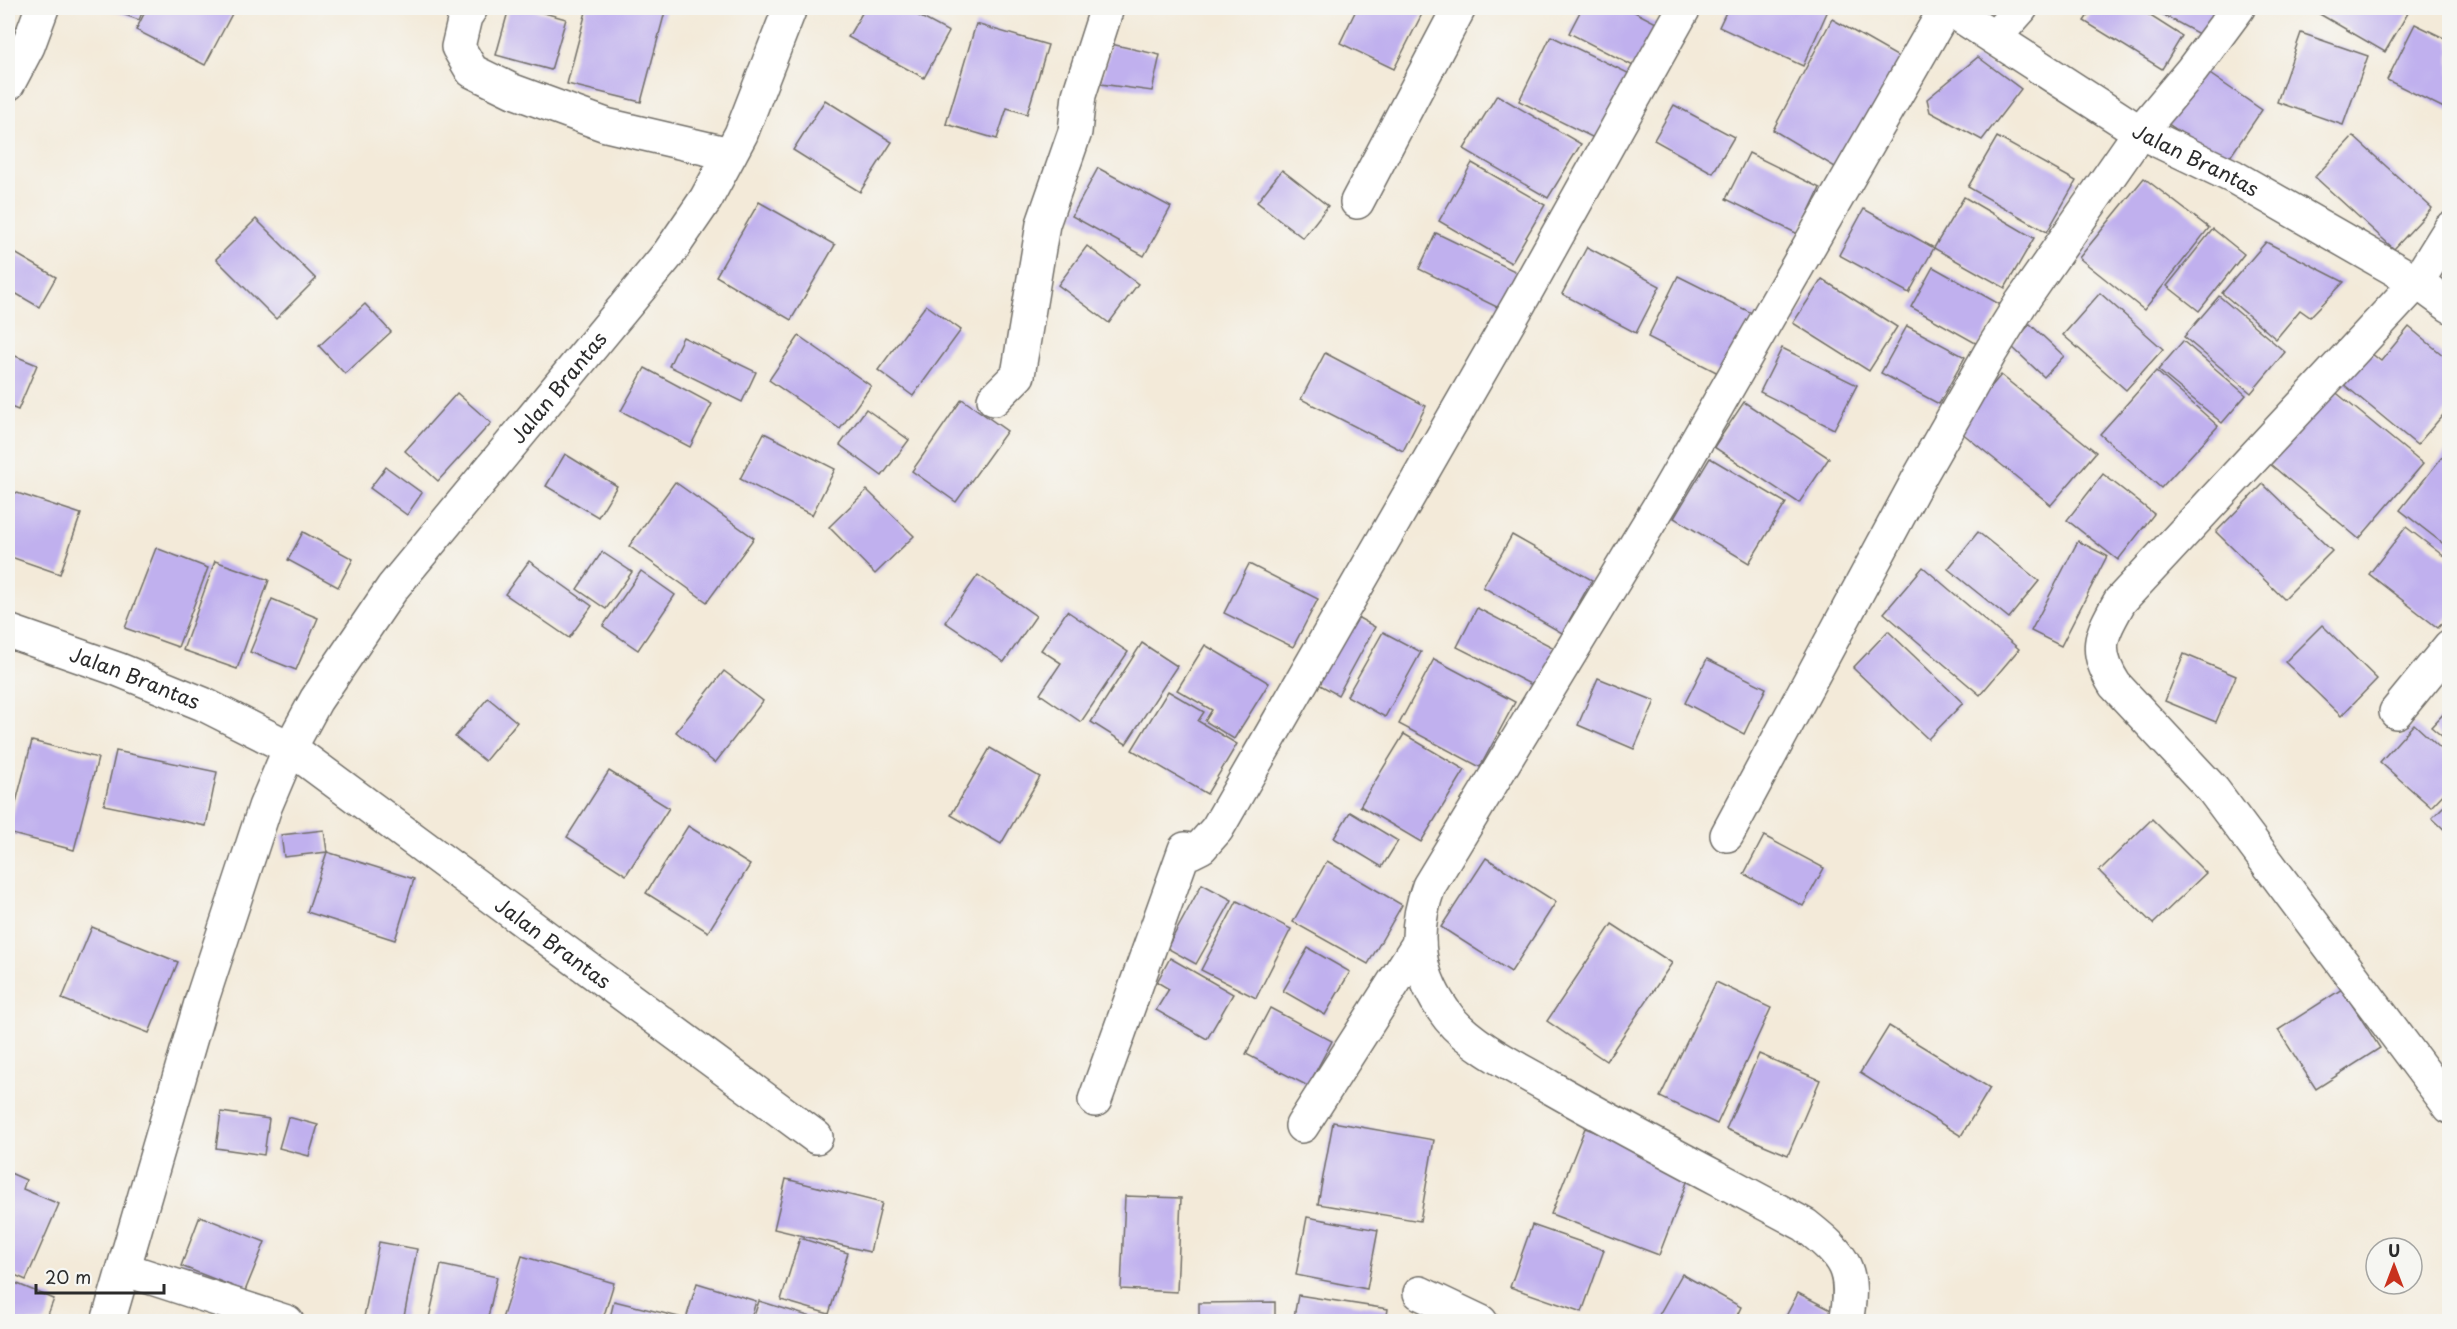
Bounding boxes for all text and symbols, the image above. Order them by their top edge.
street label: Jalan Brantas [2127,116,2265,203]
street label: Jalan Brantas [503,325,613,450]
street label: Jalan Brantas [66,639,204,716]
street label: Jalan Brantas [489,890,617,995]
north arrow [2364,1236,2424,1296]
text: U [2388,1238,2400,1262]
scale bar [36,1257,164,1295]
text: 20 m [45,1263,91,1290]

